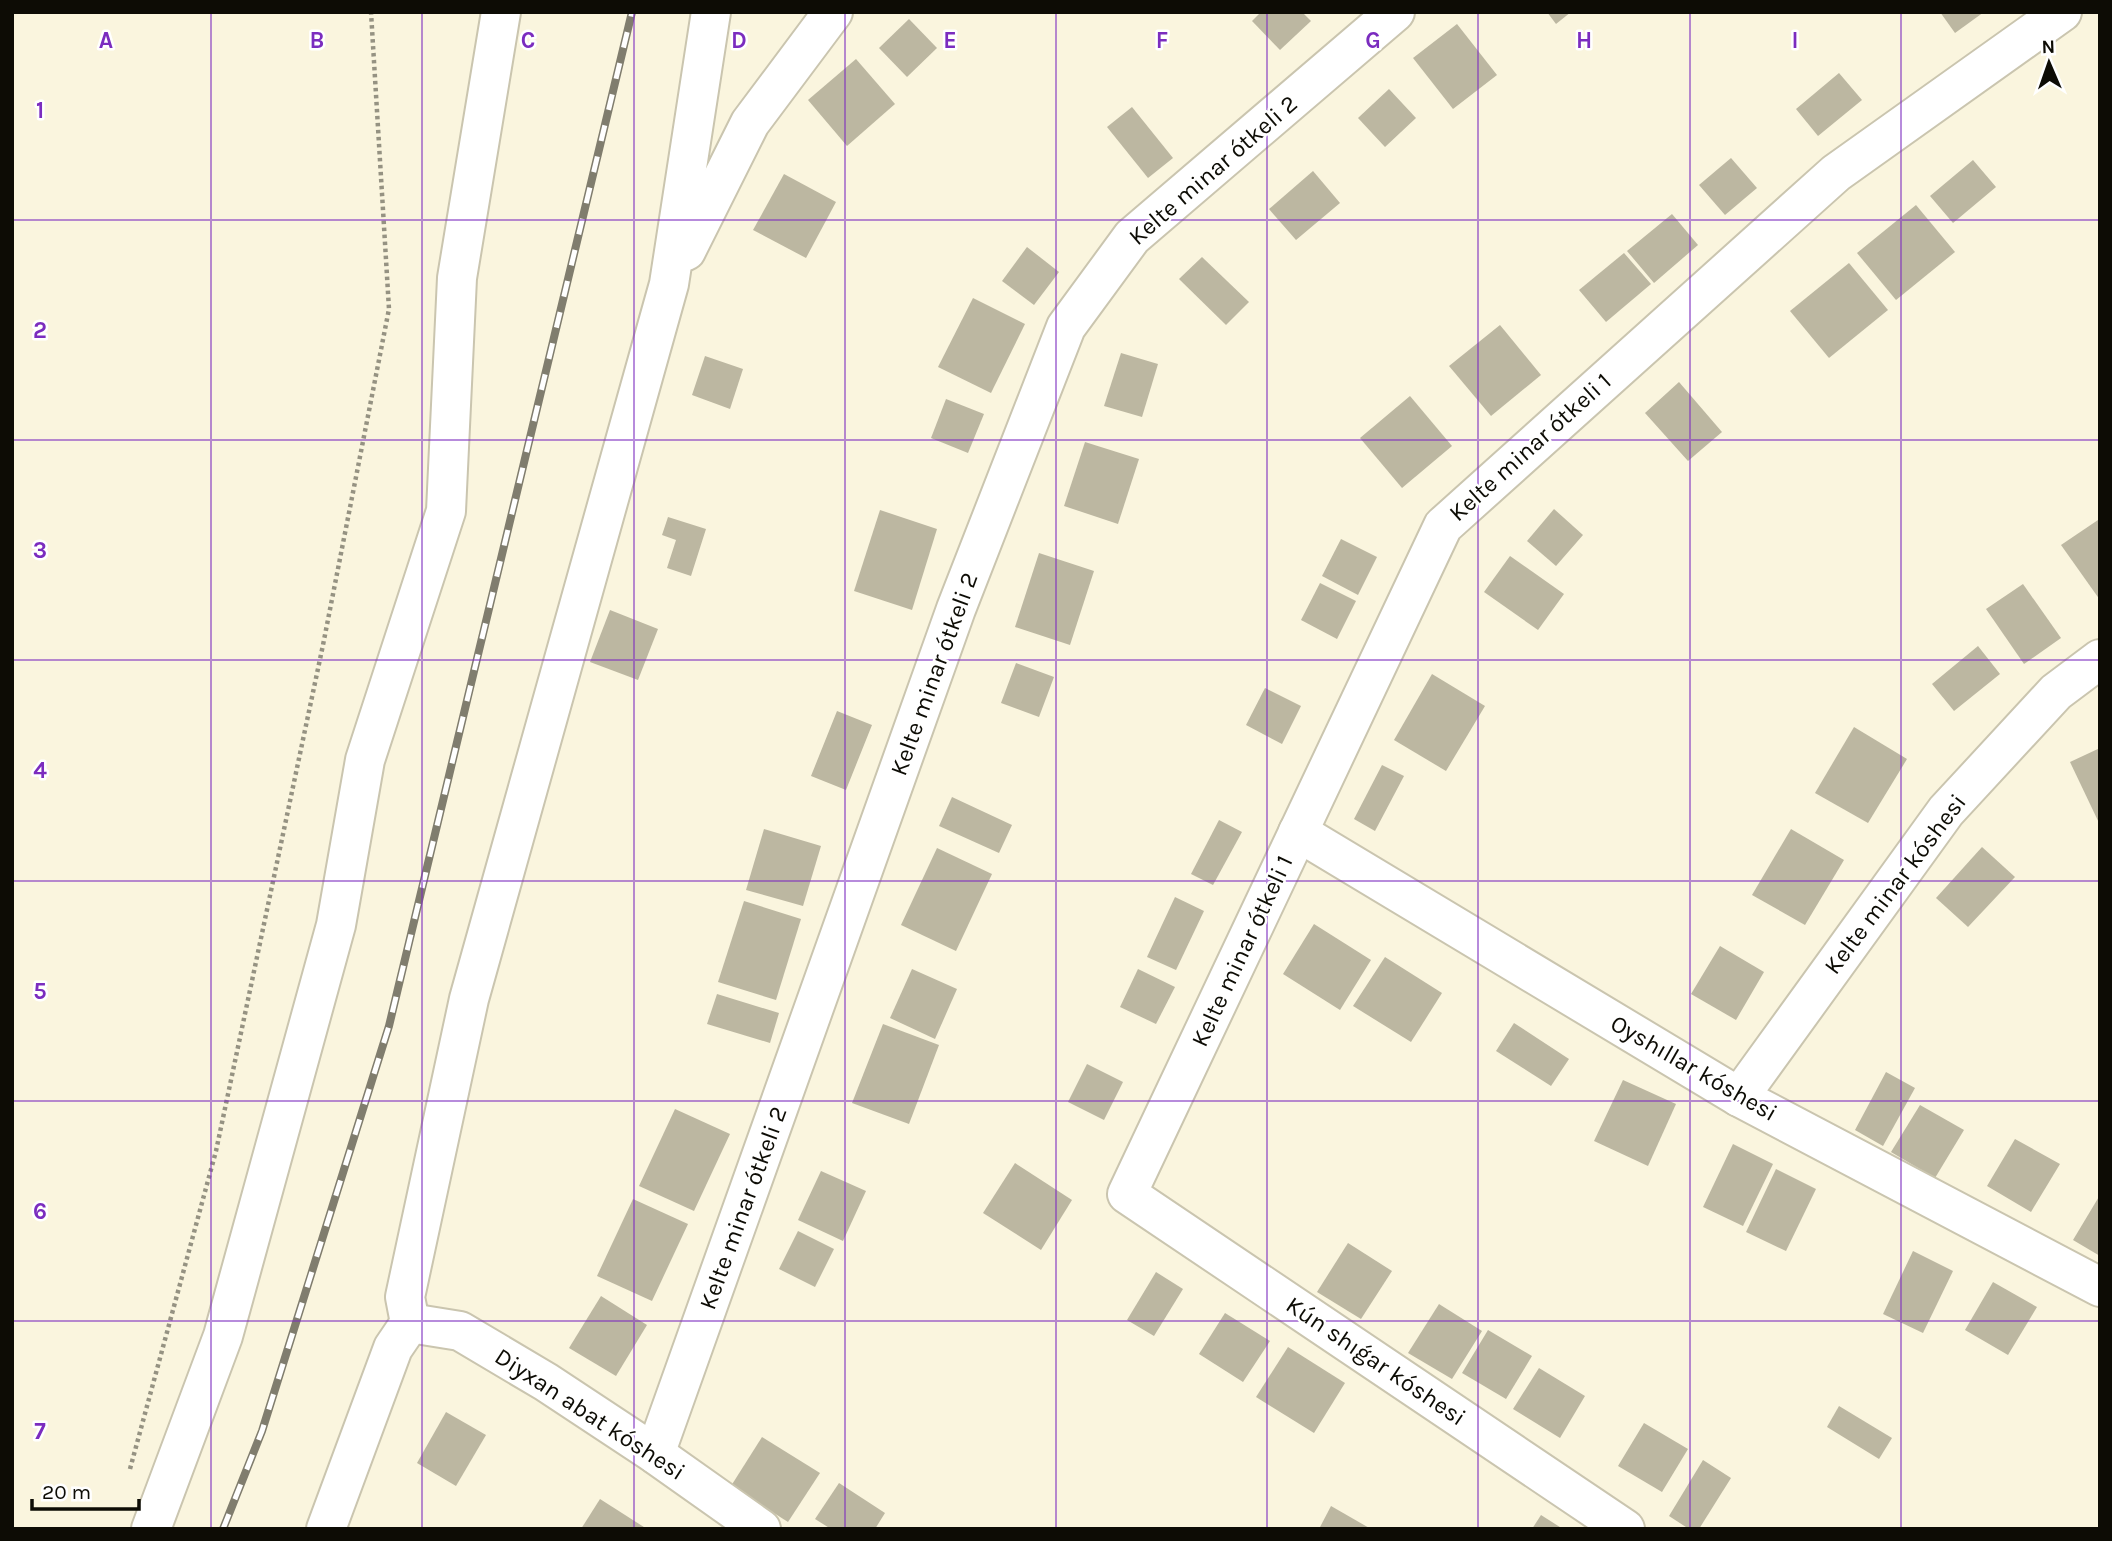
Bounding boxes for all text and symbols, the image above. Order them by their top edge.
text: A [99,27,113,54]
text: B [310,27,324,54]
text: C [521,27,535,54]
text: D [731,27,747,54]
text: E [943,27,957,54]
text: F [1156,27,1168,54]
text: G [1365,27,1381,54]
text: H [1576,27,1592,54]
text: I [1791,27,1799,54]
north arrow [2014,28,2084,98]
text: N [2041,36,2056,58]
street label: Kelte minar ótkeli 2 [1123,89,1303,251]
text: 1 [36,97,44,124]
text: 2 [33,317,47,344]
street label: Kelte minar ótkeli 1 [1443,367,1617,527]
text: 3 [33,537,47,564]
street label: Kelte minar ótkeli 2 [884,569,984,779]
text: 4 [33,757,47,784]
street label: Kelte minar kóshesi [1818,788,1972,980]
street label: Kelte minar ótkeli 1 [1185,851,1299,1051]
text: 5 [33,978,47,1005]
street label: Oyshıllar kóshesi [1606,1009,1782,1127]
street label: Kelte minar ótkeli 2 [693,1103,793,1313]
text: 6 [33,1198,47,1225]
street label: Kún shıǵar kóshesi [1281,1291,1471,1431]
street label: Diyxan abat kóshesi [490,1342,690,1486]
text: 7 [34,1418,46,1445]
scale bar [32,1468,138,1512]
text: 20 m [42,1480,91,1504]

